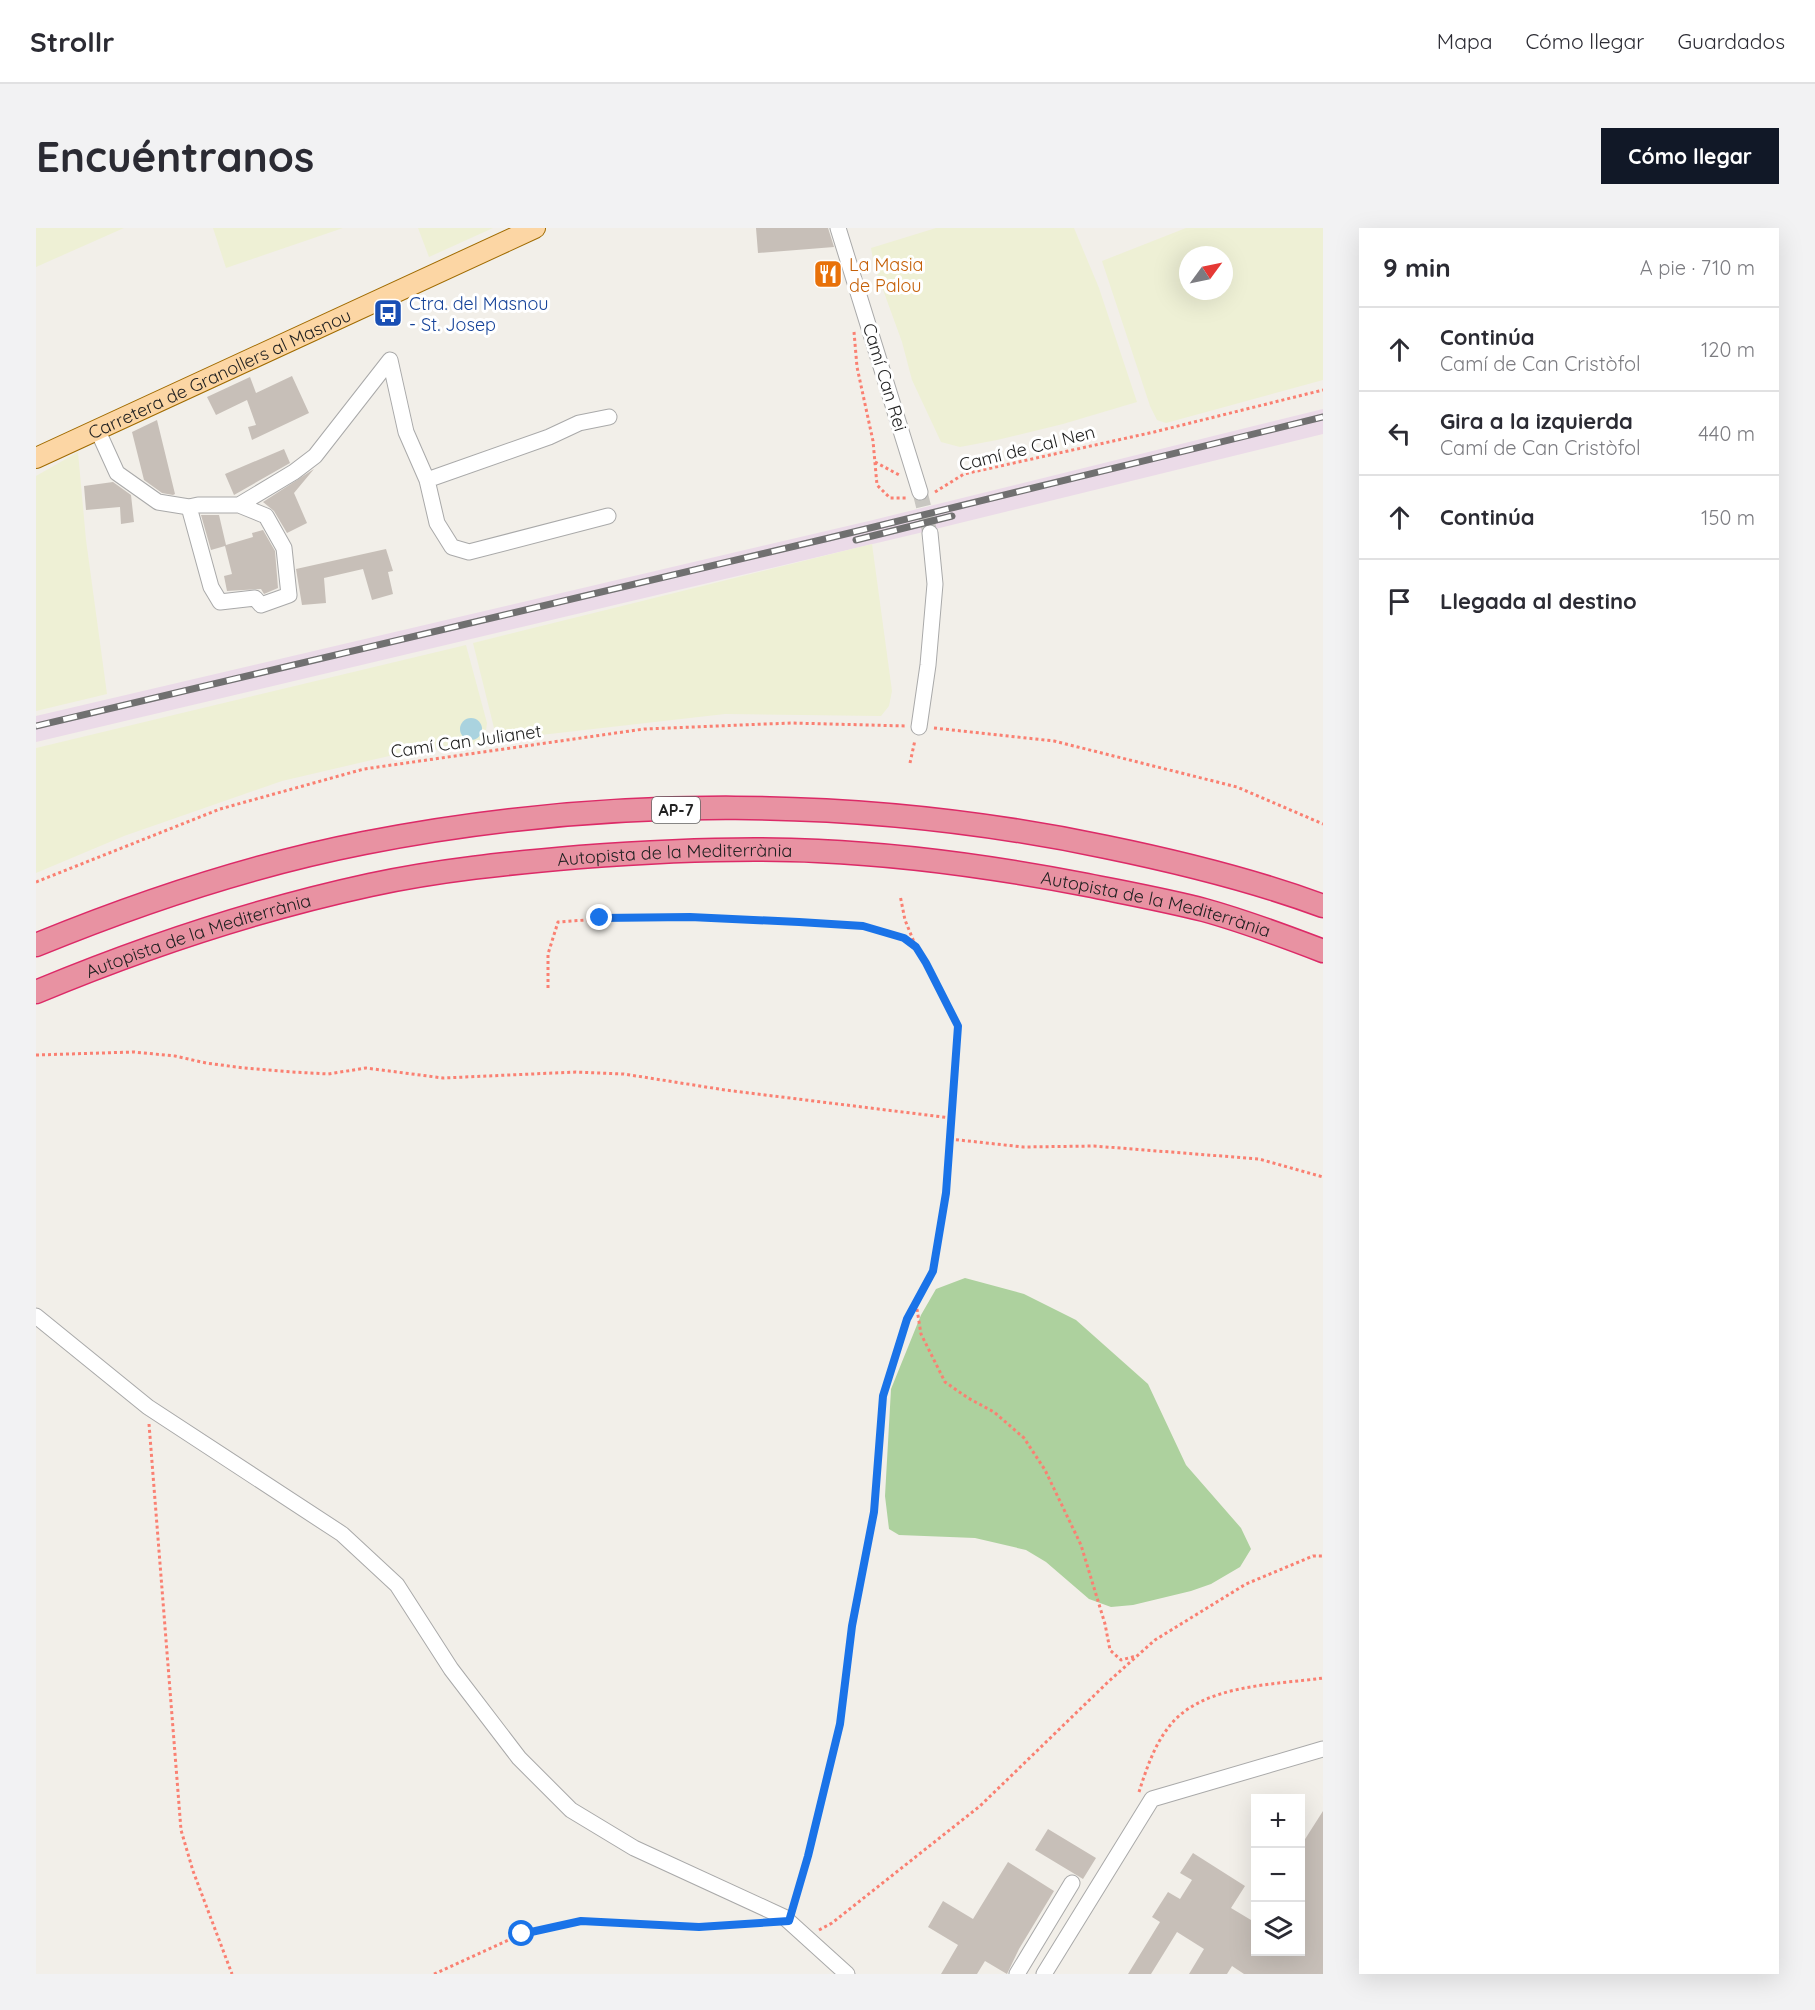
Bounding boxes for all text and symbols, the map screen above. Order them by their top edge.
text: Strollr [30,24,114,59]
text: Mapa [1437,28,1492,54]
text: Cómo llegar [1525,28,1644,54]
text: Guardados [1677,28,1785,54]
button: Cómo llegar [1601,128,1779,184]
text: Encuéntranos [36,130,314,183]
north arrow [1179,246,1233,300]
text: 9 min [1383,251,1451,284]
place label: La Masia de Palou [849,253,923,297]
text: A pie · 710 m [1640,255,1755,280]
restaurant icon: La Masia de Palou [812,258,844,290]
place label: Ctra. del Masnou - St. Josep [409,292,549,336]
bus stop icon: Ctra. del Masnou - St. Josep [372,297,404,329]
street label: Carretera de Granollers al Masnou [84,303,355,444]
street label: Camí Can Rei [858,320,912,434]
text: Continúa [1440,323,1535,351]
icon: ahead [1383,333,1416,366]
text: 120 m [1701,337,1755,362]
text: Camí de Can Cristòfol [1440,351,1641,376]
text: Gira a la izquierda [1440,407,1633,435]
icon: left [1383,417,1416,450]
street label: Camí de Cal Nen [957,420,1097,476]
text: 440 m [1698,421,1755,446]
text: Camí de Can Cristòfol [1440,435,1641,460]
icon: ahead [1383,501,1416,534]
text: Continúa [1440,503,1535,531]
text: 150 m [1701,505,1755,530]
icon: arrive [1383,585,1416,618]
text: Llegada al destino [1440,587,1637,615]
street label: Camí Can Julianet [389,719,543,763]
road number: AP-7 [652,797,700,823]
street label: Autopista de la Mediterrània [556,838,793,870]
street label: Autopista de la Mediterrània [1039,865,1274,942]
street label: Autopista de la Mediterrània [82,888,313,982]
route end [586,904,612,930]
map controls [1251,1794,1305,1956]
button: + [1251,1794,1305,1848]
button: − [1251,1848,1305,1902]
button: layers [1251,1902,1305,1956]
route start [508,1920,534,1946]

